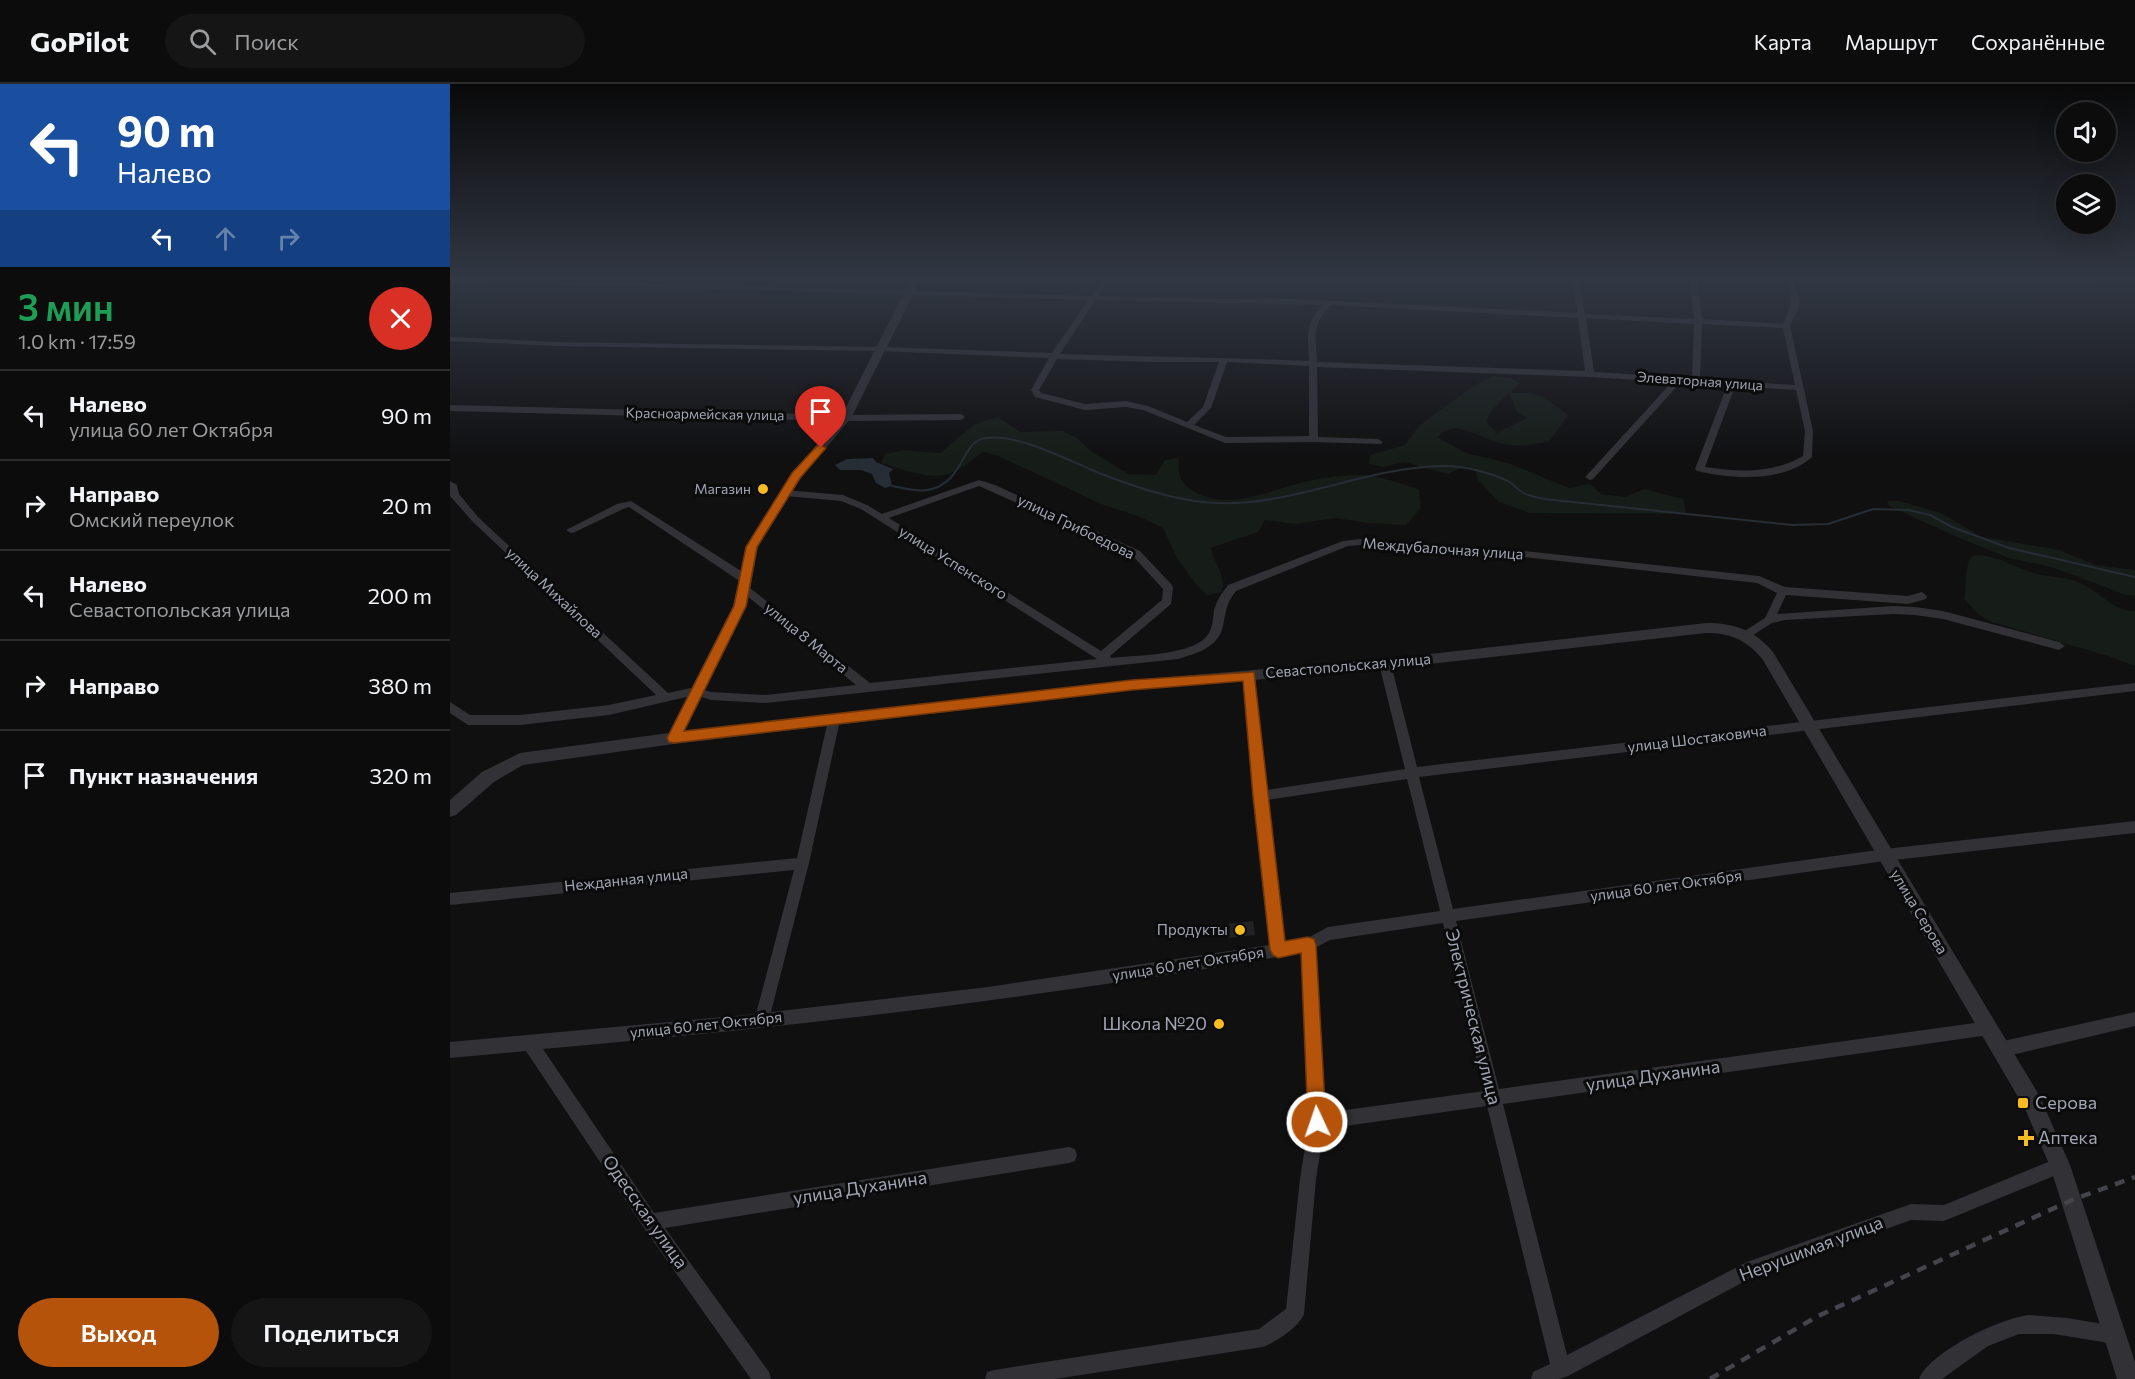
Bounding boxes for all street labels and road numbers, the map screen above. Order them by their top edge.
street label: Элеваторная улица [1637,368,1764,393]
street label: Красноармейская улица [625,404,785,423]
street label: улица Грибоедова [1015,490,1138,562]
street label: улица Успенского [896,522,1011,603]
street label: Междубалочная улица [1362,533,1524,563]
street label: улица Михайлова [503,543,606,641]
street label: улица 8 Марта [762,598,852,676]
street label: Севастопольская улица [1264,649,1431,681]
street label: улица Шостаковича [1626,721,1767,755]
street label: Нежданная улица [563,864,689,894]
street label: улица 60 лет Октября [1589,865,1743,905]
street label: улица Серова [1888,866,1952,957]
street label: Электрическая улица [1442,927,1506,1107]
street label: улица 60 лет Октября [1111,942,1265,984]
street label: улица 60 лет Октября [629,1007,783,1041]
street label: улица Духанина [1584,1055,1721,1095]
street label: Одесская улица [599,1150,693,1272]
street label: улица Духанина [791,1166,928,1208]
street label: Нерушимая улица [1736,1211,1886,1286]

